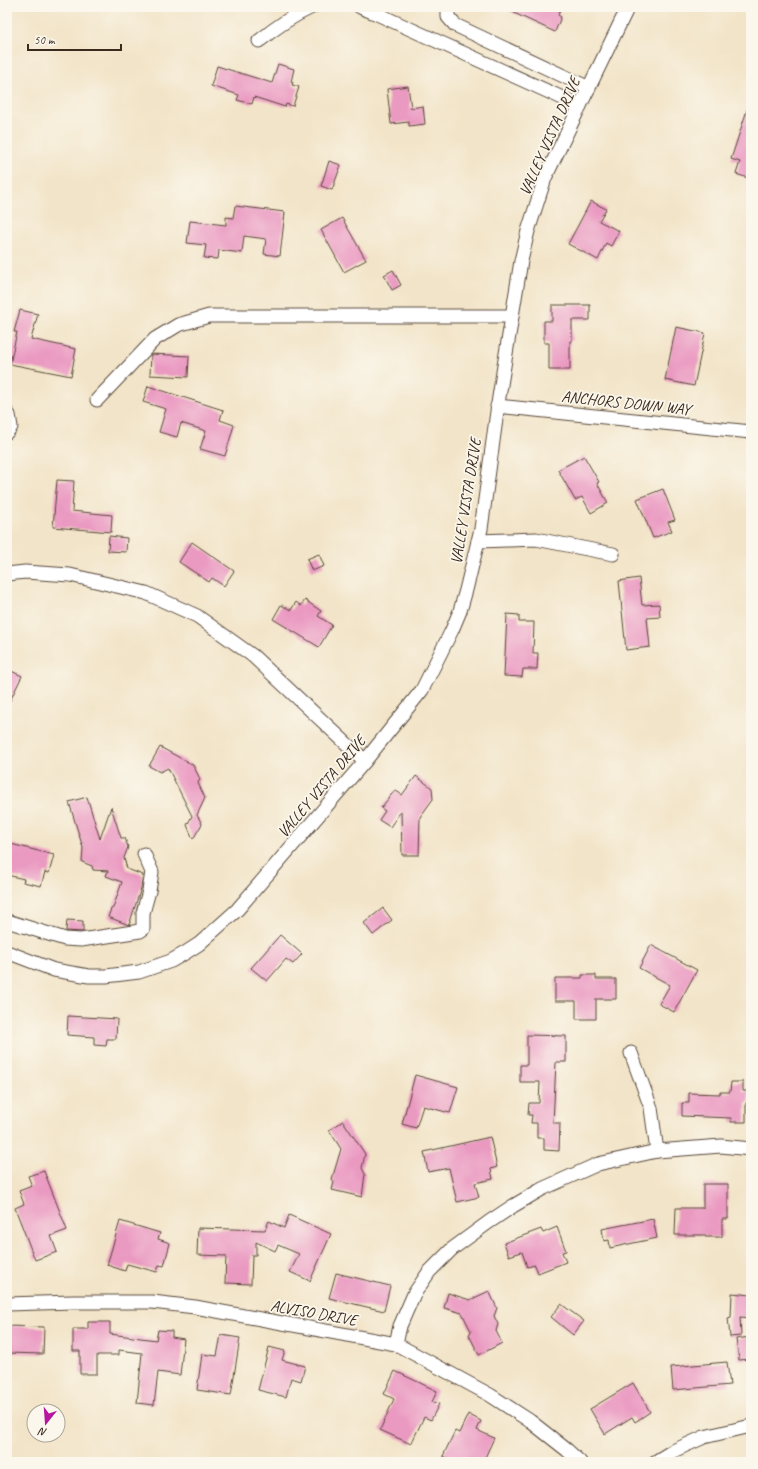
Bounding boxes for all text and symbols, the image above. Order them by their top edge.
scale bar [28,26,121,52]
text: 50 m [34,32,56,48]
street label: VALLEY VISTA DRIVE [515,72,586,199]
street label: ANCHORS DOWN WAY [560,386,694,420]
street label: VALLEY VISTA DRIVE [446,435,486,566]
street label: VALLEY VISTA DRIVE [273,730,372,842]
street label: ALVISO DRIVE [269,1296,361,1331]
north arrow [26,1403,66,1443]
text: N [36,1424,48,1440]

